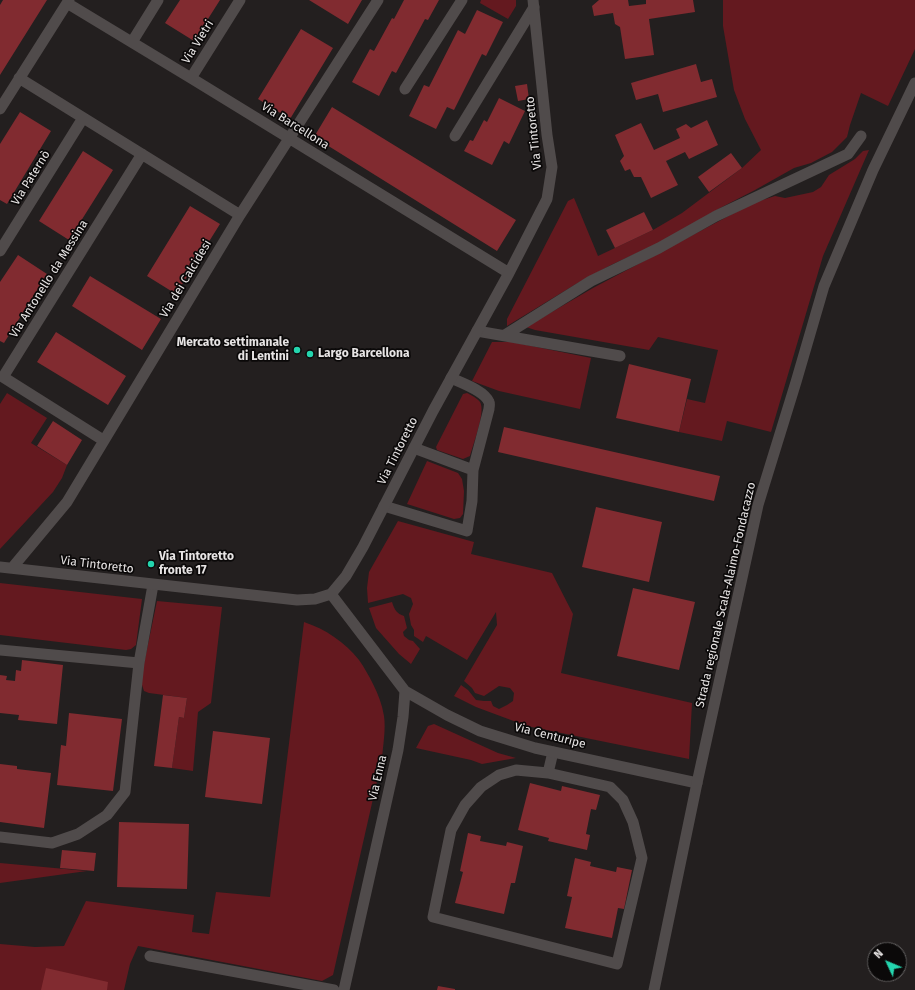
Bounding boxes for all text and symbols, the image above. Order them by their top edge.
street label: Via Vietri [179,18,217,66]
street label: Via Tintoretto [523,96,545,170]
street label: Via Barcellona [258,99,332,153]
street label: Via Paternò [8,148,54,208]
street label: Via Antonello da Messina [7,217,91,341]
street label: Via dei Calcidesi [157,237,215,321]
place label: Mercato settimanale di Lentini [177,336,289,364]
marker: Mercato settimanale di Lentini [292,345,302,355]
place label: Largo Barcellona [318,347,410,361]
marker: Largo Barcellona [305,349,315,359]
street label: Via Tintoretto [375,415,421,487]
street label: Strada regionale Scala-Alaimo-Fondacazzo [693,481,759,709]
place label: Via Tintoretto fronte 17 [159,550,234,578]
street label: Via Tintoretto [59,553,135,577]
marker: Via Tintoretto fronte 17 [146,559,156,569]
street label: Via Centuripe [513,720,587,752]
street label: Via Enna [366,754,390,802]
north arrow [867,942,907,982]
text: N [872,947,886,961]

